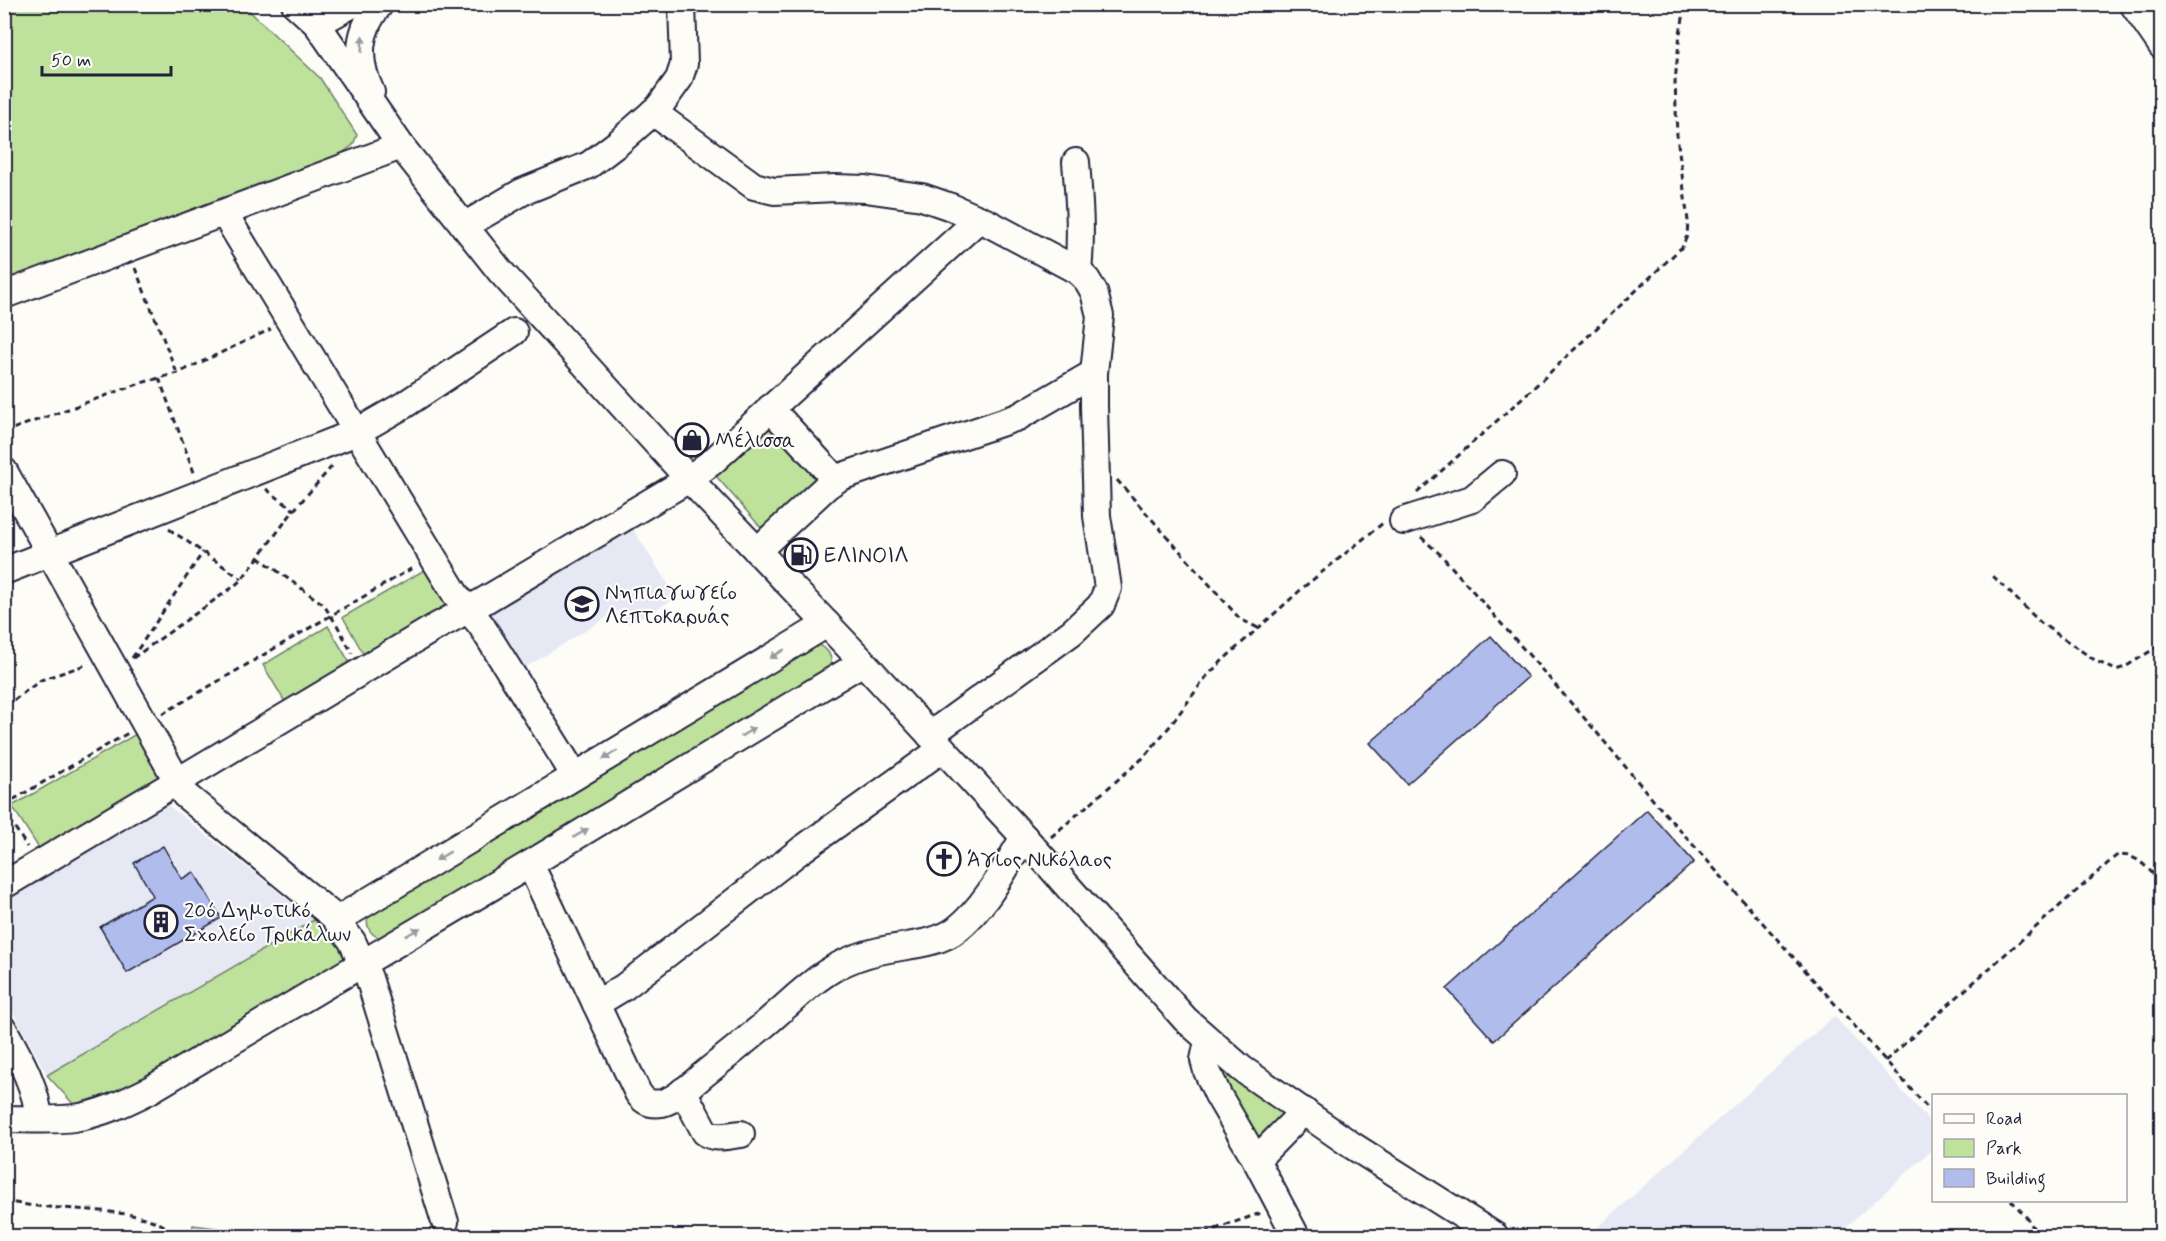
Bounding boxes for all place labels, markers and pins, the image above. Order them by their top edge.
shop icon: Μέλισσα [674,422,710,458]
place label: Μέλισσα [715,426,795,455]
fuel station icon: ΕΛΙΝΟΙΛ [783,537,819,573]
place label: ΕΛΙΝΟΙΛ [824,542,908,570]
place label: Νηπιαγωγείο Λεπτοκαρυάς [605,579,737,631]
school or university icon: Νηπιαγωγείο Λεπτοκαρυάς [564,586,600,622]
church icon: Άγιος Νικόλαος [926,841,962,877]
place label: Άγιος Νικόλαος [967,846,1112,874]
place label: 20ό Δημοτικό Σχολείο Τρικάλων [184,897,351,949]
building icon: 20ό Δημοτικό Σχολείο Τρικάλων [143,904,179,940]

